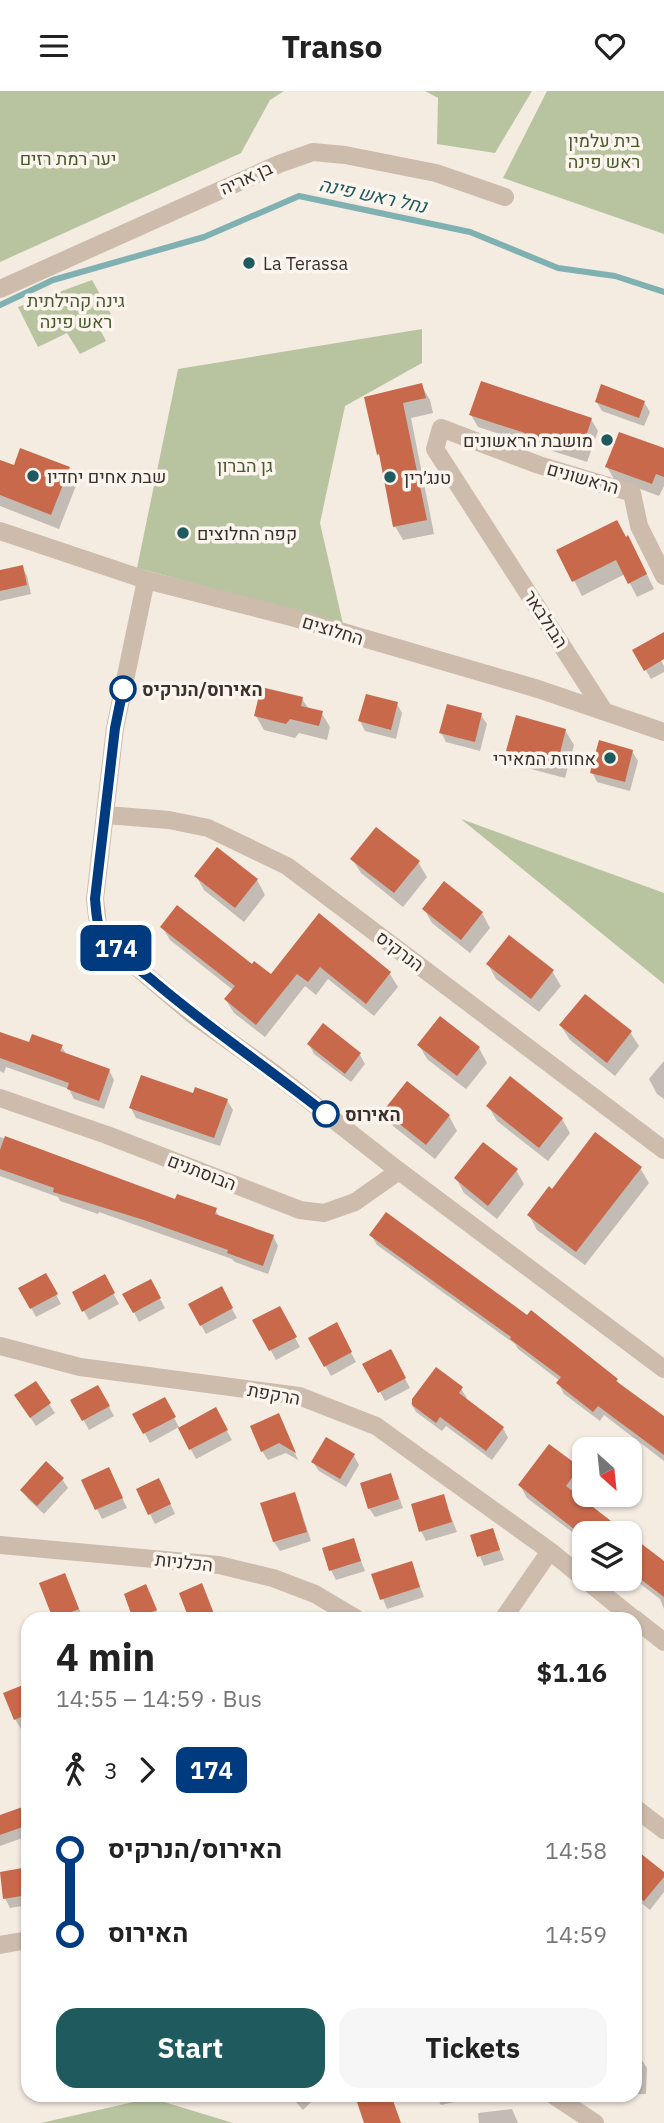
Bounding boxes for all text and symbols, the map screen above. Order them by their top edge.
text: Transo [281,25,383,67]
icon: menu [35,27,73,65]
icon: heart [591,27,629,65]
park label: בית עלמין ראש פינה [568,129,641,173]
park label: יער רמת רזים [20,147,116,170]
street label: בן אריה [216,156,276,200]
water label: נחל ראש פינה [317,172,430,218]
place label: La Terassa [263,252,348,275]
marker: La Terassa [241,255,257,271]
park label: גינה קהילתית ראש פינה [27,289,125,333]
place label: מושבת הראשונים [463,429,593,452]
marker: מושבת הראשונים [599,432,615,448]
park label: גן הברון [217,454,273,477]
street label: הראשונים [544,457,622,499]
place label: שבת אחים יחדיו [47,465,166,488]
place label: טנג׳רין [404,466,451,489]
marker: שבת אחים יחדיו [25,468,41,484]
marker: טנג׳רין [382,469,398,485]
place label: קפה החלוצים [197,522,297,545]
marker: קפה החלוצים [175,525,191,541]
street label: הבולבאר [519,586,573,652]
street label: החלוצים [300,610,366,650]
marker: האירוס/הנרקיס [110,676,136,702]
place label: האירוס/הנרקיס [142,678,263,701]
place label: אחוזת המאירי [493,747,596,770]
marker: אחוזת המאירי [602,750,618,766]
line badge: 174 [76,925,156,971]
street label: הנרקיס [372,926,428,976]
text: 174 [94,932,138,964]
marker: האירוס [313,1101,339,1127]
place label: האירוס [345,1103,401,1126]
street label: הבוסתנים [165,1148,239,1196]
street label: הרקפת [246,1378,302,1410]
north arrow [572,1437,642,1507]
map controls [572,1437,642,1591]
button: layers [572,1521,642,1591]
street label: הכלניות [154,1548,214,1576]
text: 4 min [56,1632,155,1681]
text: $1.16 [537,1655,607,1689]
text: 14:55 – 14:59 · Bus [56,1683,262,1713]
icon: walk [56,1751,94,1789]
icon: forward [128,1751,166,1789]
text: 174 [190,1754,233,1786]
text: 3 [104,1755,118,1785]
text: האירוס/הנרקיס [108,1831,282,1865]
text: 14:58 [545,1835,607,1865]
text: האירוס [108,1915,188,1949]
text: 14:59 [545,1919,607,1949]
button: Start [56,2008,325,2088]
button: Tickets [339,2008,607,2088]

